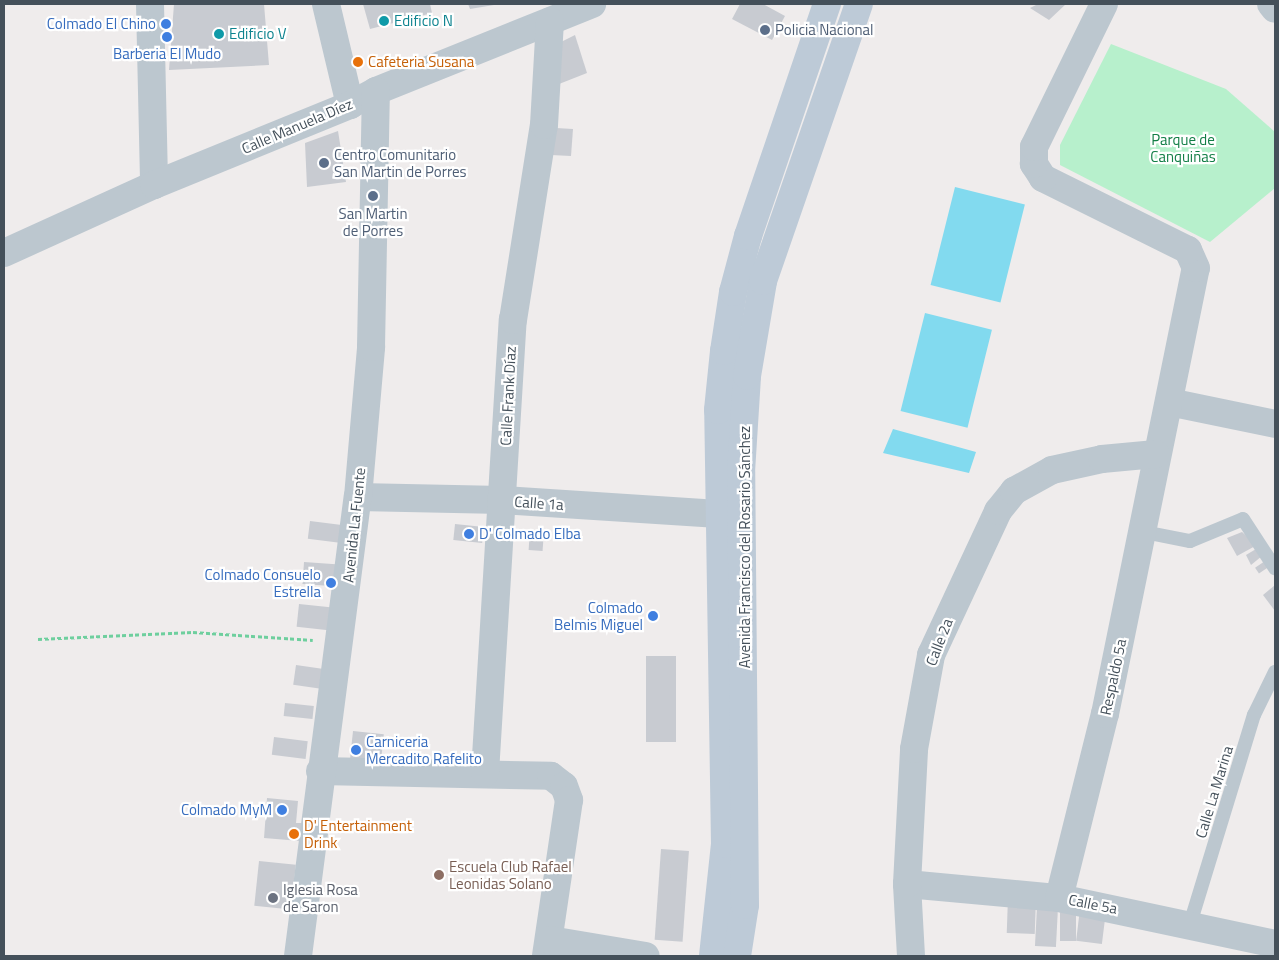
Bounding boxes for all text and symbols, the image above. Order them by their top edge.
place label: Edificio N [394,12,453,30]
place label: Colmado El Chino [47,15,156,33]
marker: Edificio N [378,15,390,27]
marker: Colmado El Chino [160,18,172,30]
place label: Policia Nacional [775,21,874,39]
marker: Policia Nacional [759,24,771,36]
place label: Edificio V [229,25,286,43]
marker: Edificio V [213,28,225,40]
marker: Barberia El Mudo [161,31,173,43]
place label: Barberia El Mudo [113,45,221,63]
place label: Cafeteria Susana [368,53,474,71]
marker: Cafeteria Susana [352,56,364,68]
street label: Calle Manuela Díez [239,95,355,157]
park label: Parque de Canquiñas [1150,130,1216,165]
place label: Centro Comunitario San Martin de Porres [334,145,467,180]
marker: Centro Comunitario San Martin de Porres [318,157,330,169]
marker: San Martin de Porres [367,190,379,202]
place label: San Martin de Porres [339,204,407,239]
street label: Calle Frank Díaz [496,346,520,446]
street label: Avenida Francisco del Rosario Sánchez [736,426,754,668]
street label: Avenida La Fuente [339,467,369,583]
street label: Calle 1a [514,492,564,514]
place label: D' Colmado Elba [479,525,581,543]
marker: D' Colmado Elba [463,528,475,540]
place label: Colmado Consuelo Estrella [205,565,321,600]
marker: Colmado Consuelo Estrella [325,577,337,589]
place label: Colmado Belmis Miguel [554,598,643,633]
marker: Colmado Belmis Miguel [647,610,659,622]
street label: Calle 2a [922,616,956,668]
street label: Respaldo 5a [1096,637,1130,717]
place label: Carniceria Mercadito Rafelito [366,732,482,767]
marker: Carniceria Mercadito Rafelito [350,744,362,756]
street label: Calle La Marina [1191,744,1237,840]
place label: Colmado MyM [181,801,272,819]
marker: Colmado MyM [276,804,288,816]
place label: D' Entertainment Drink [304,816,412,851]
marker: D' Entertainment Drink [288,828,300,840]
place label: Escuela Club Rafael Leonidas Solano [449,857,572,892]
marker: Escuela Club Rafael Leonidas Solano [433,869,445,881]
place label: Iglesia Rosa de Saron [283,880,358,915]
street label: Calle 5a [1067,890,1119,918]
marker: Iglesia Rosa de Saron [267,892,279,904]

